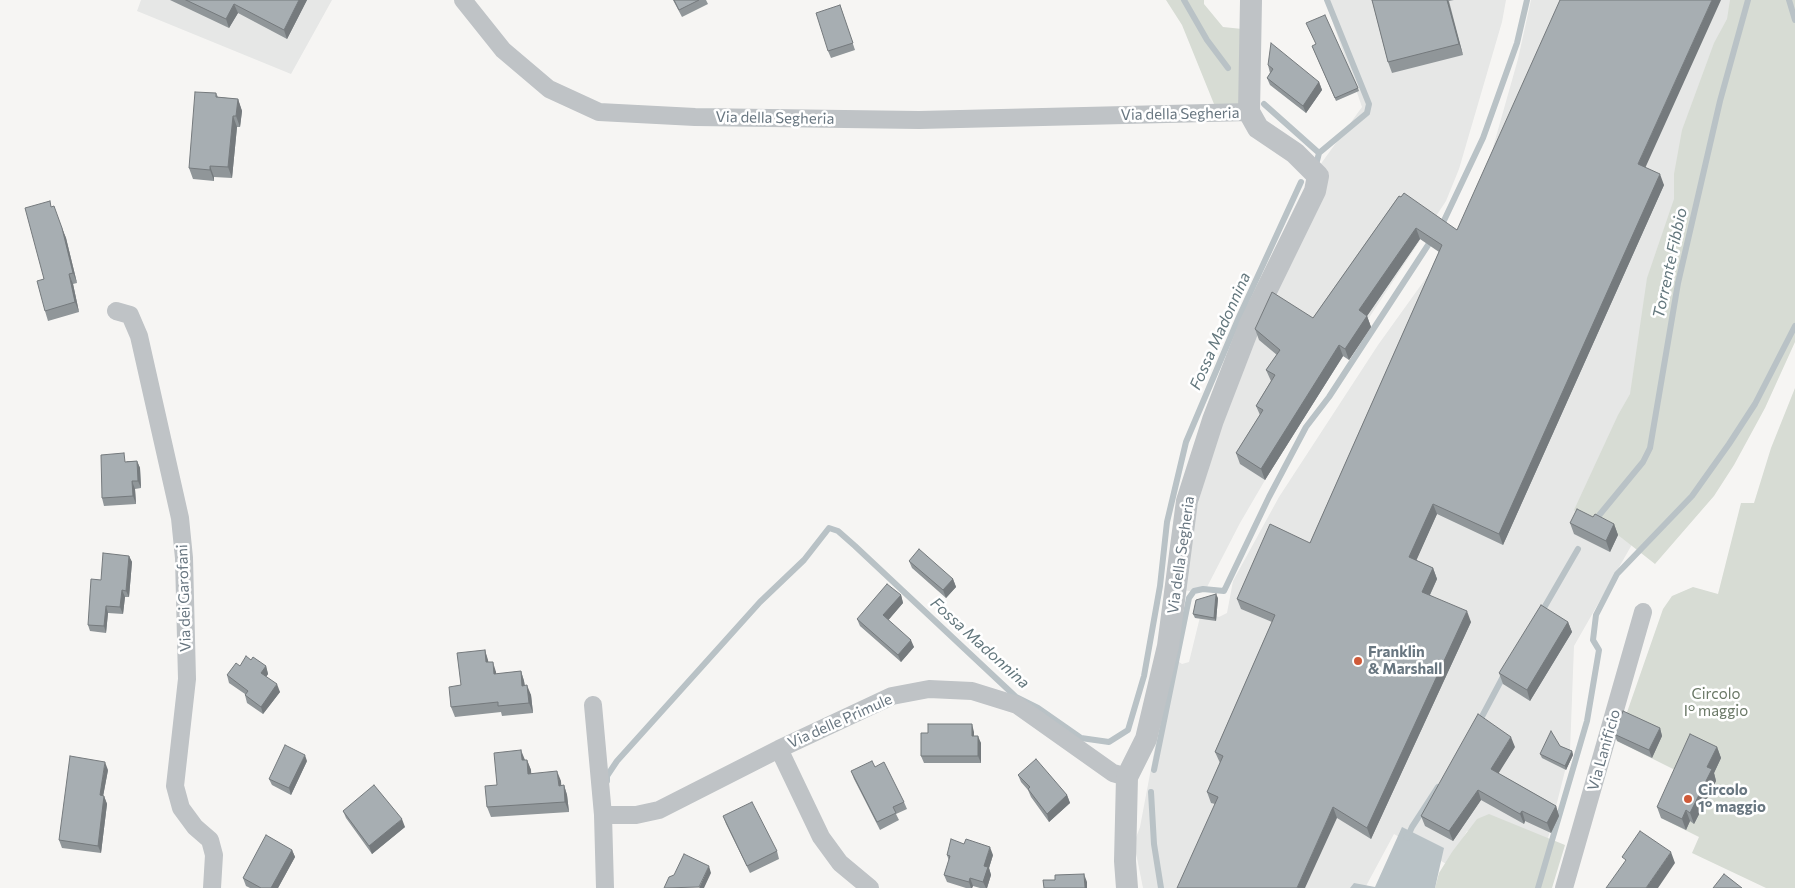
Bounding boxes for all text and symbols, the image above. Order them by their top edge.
street label: Via della Segheria [1120,104,1240,124]
street label: Via della Segheria [715,108,835,128]
water label: Torrente Fibbio [1649,206,1691,320]
water label: Fossa Madonnina [1186,269,1254,393]
street label: Via della Segheria [1164,495,1198,615]
street label: Via dei Garofani [173,544,195,652]
water label: Fossa Madonnina [927,594,1033,692]
place label: Franklin & Marshall [1368,643,1442,678]
marker: Franklin & Marshall [1352,655,1364,667]
park label: Circolo I° maggio [1684,685,1748,720]
street label: Via delle Primule [785,690,895,752]
street label: Via Lanificio [1584,707,1624,793]
place label: Circolo 1° maggio [1698,781,1766,816]
marker: Circolo 1° maggio [1682,793,1694,805]

